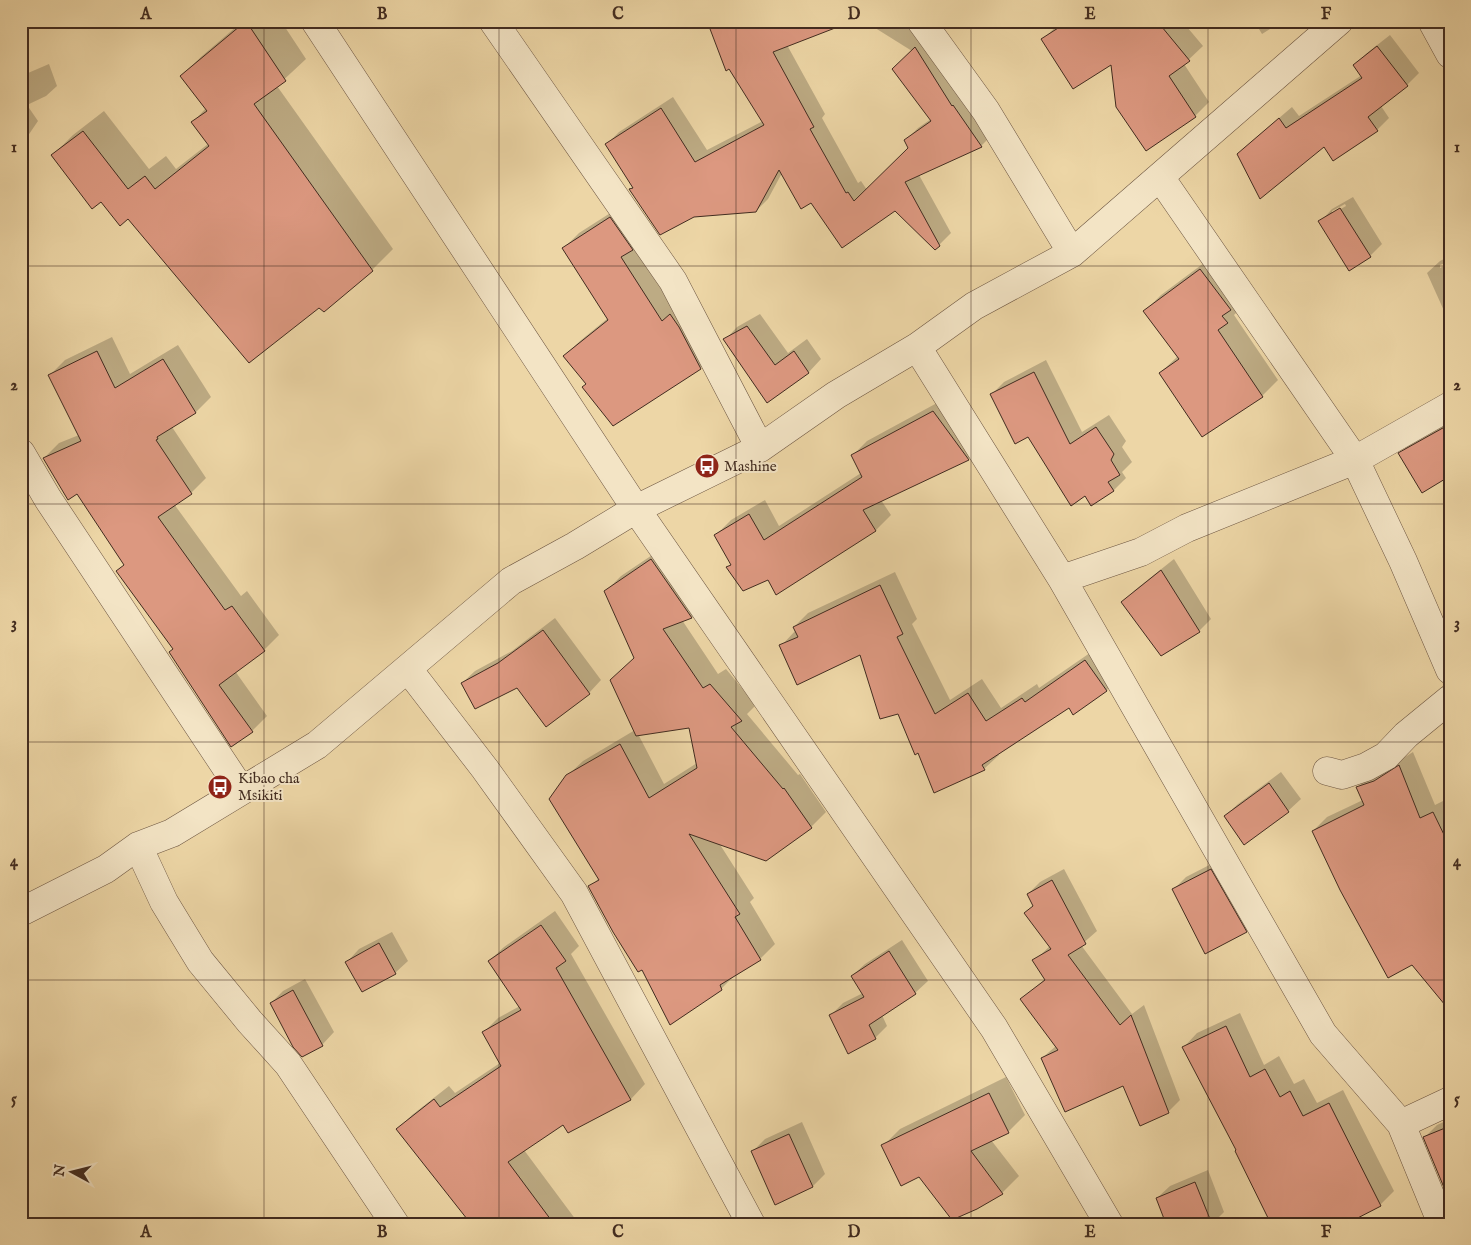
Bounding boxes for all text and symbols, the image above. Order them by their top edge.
text: A [140,5,153,25]
text: B [377,5,388,25]
text: C [612,5,624,25]
text: D [848,5,861,25]
text: E [1084,5,1096,25]
text: F [1321,5,1332,25]
text: 1 [11,138,17,158]
text: 1 [1454,138,1460,158]
text: 2 [10,376,18,396]
text: 2 [1453,376,1461,396]
bus stop icon: Mashine [694,453,720,479]
place label: Mashine [724,457,777,476]
text: 3 [11,614,17,634]
text: 3 [1454,614,1460,634]
place label: Kibao cha Msikiti [238,769,300,805]
bus stop icon: Kibao cha Msikiti [207,774,233,800]
text: 4 [10,852,19,872]
text: 4 [1453,852,1462,872]
text: 5 [11,1090,17,1110]
text: 5 [1454,1090,1460,1110]
north arrow [48,1148,98,1198]
text: N [50,1163,70,1179]
text: A [140,1223,153,1243]
text: B [377,1223,388,1243]
text: C [612,1223,624,1243]
text: D [848,1223,861,1243]
text: E [1084,1223,1096,1243]
text: F [1321,1223,1332,1243]

